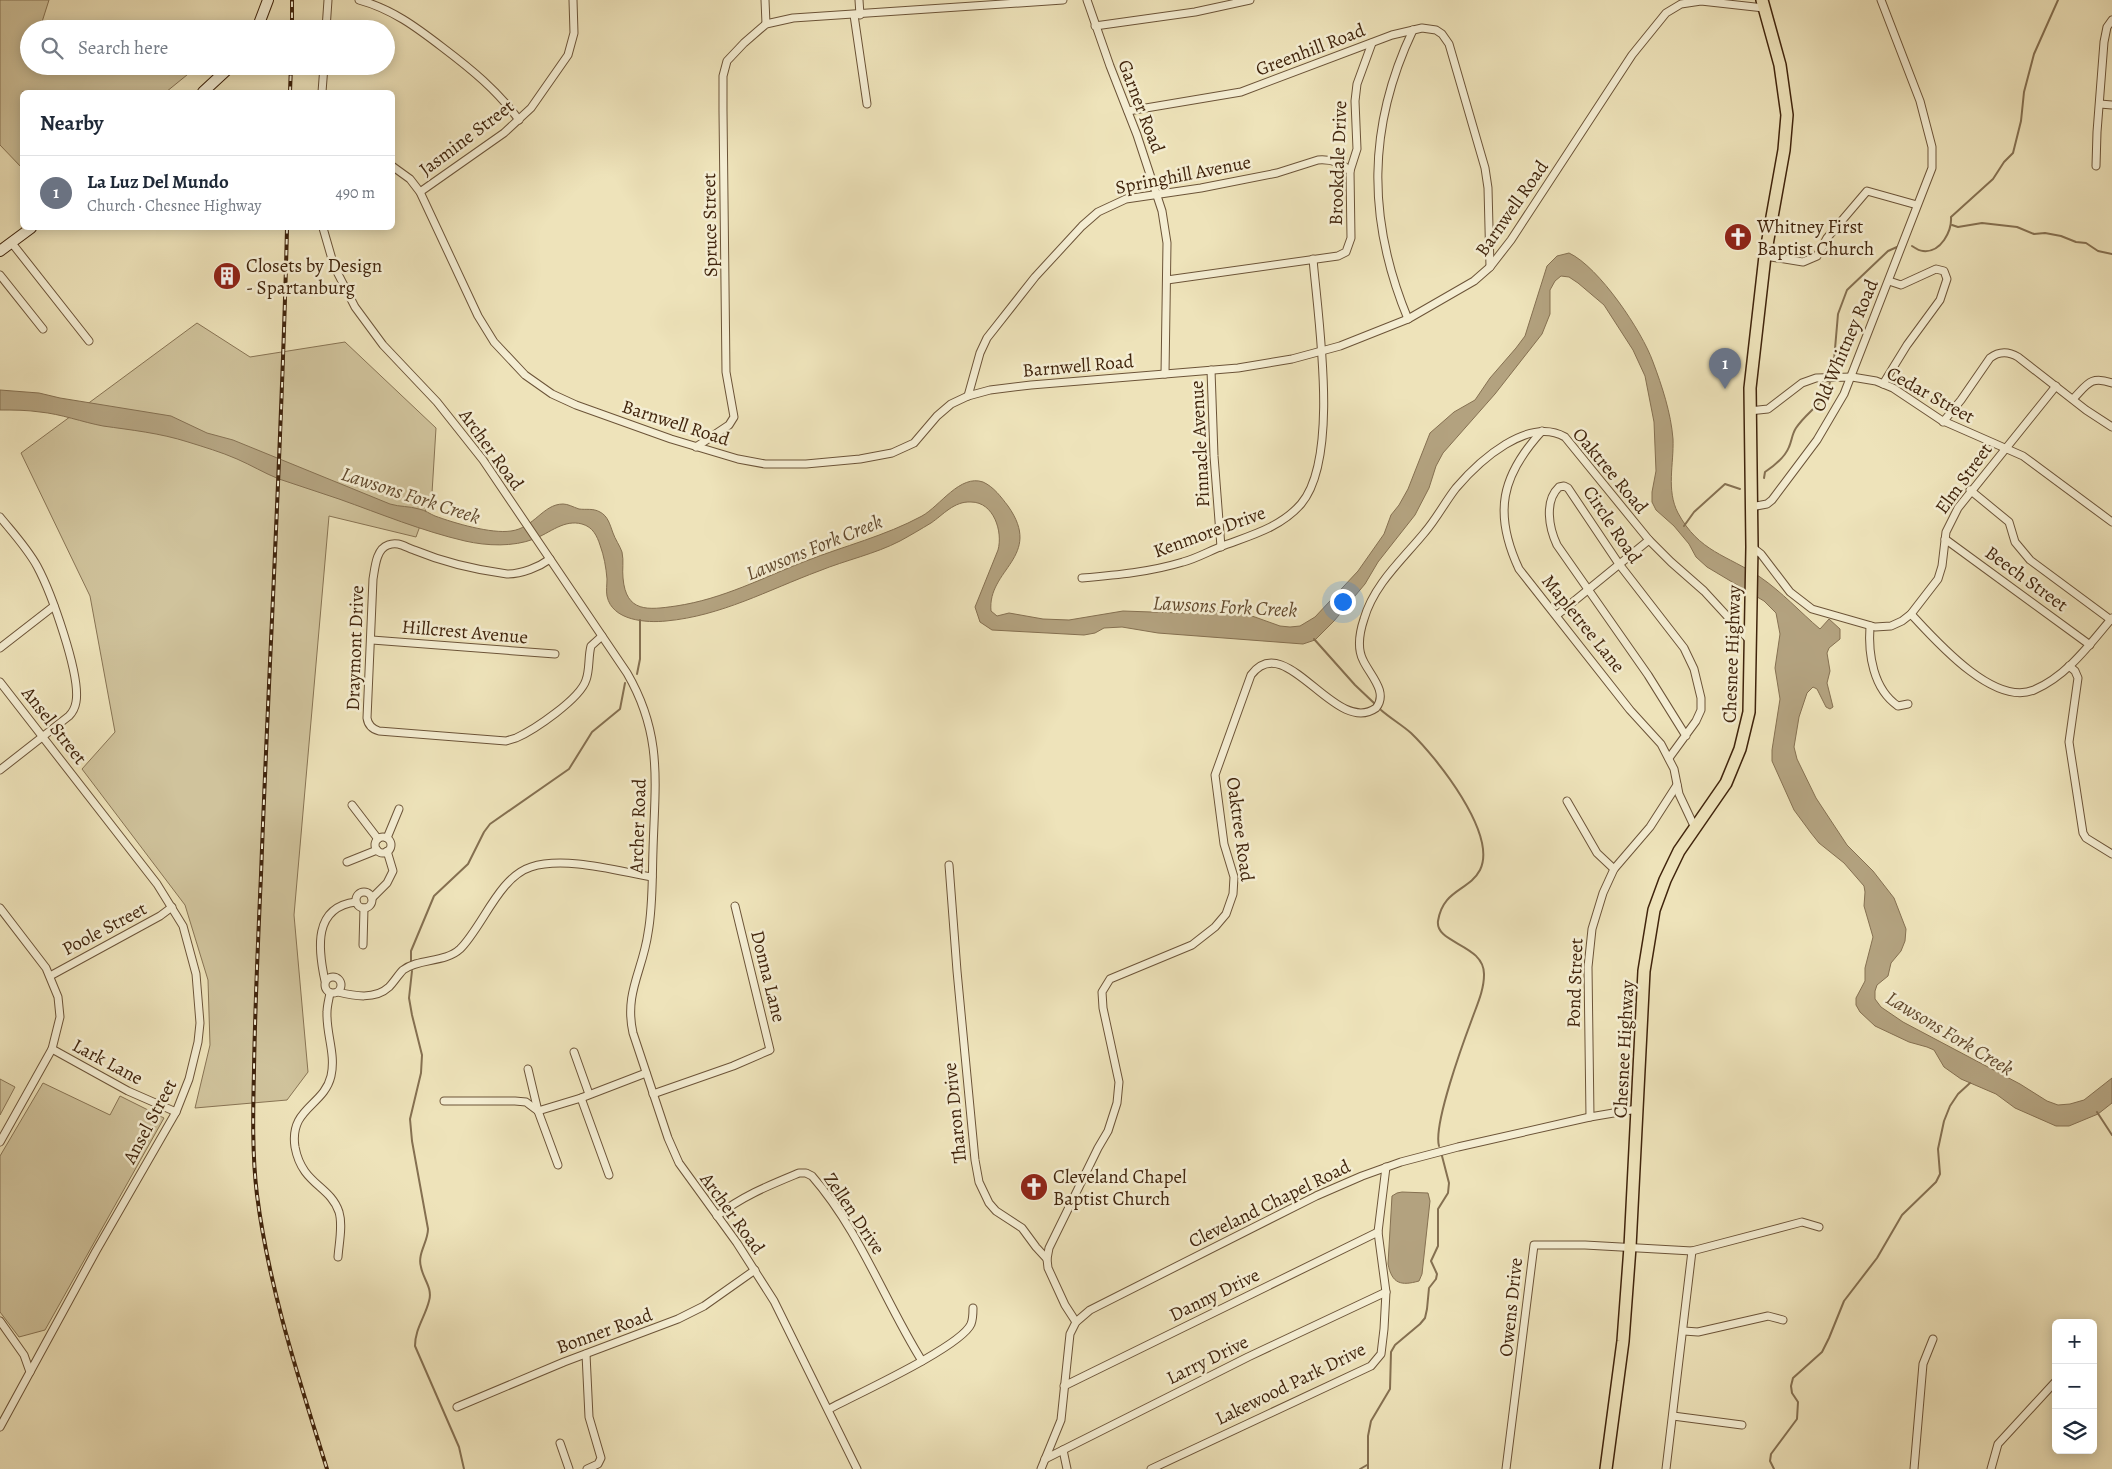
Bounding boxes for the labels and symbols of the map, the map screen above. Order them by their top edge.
street label: Greenhill Road [1252,17,1369,83]
street label: Garner Road [1111,56,1171,158]
street label: Jasmine Street [414,93,519,182]
street label: Brookdale Drive [1323,100,1353,226]
street label: Springhill Avenue [1113,149,1253,201]
street label: Barnwell Road [1469,155,1555,262]
street label: Spruce Street [696,173,724,277]
place label: Whitney First Baptist Church [1756,214,1874,262]
church icon: Whitney First Baptist Church [1723,222,1753,252]
place label: Closets by Design - Spartanburg [246,253,382,301]
building icon: Closets by Design - Spartanburg [212,261,242,291]
street label: Old Whitney Road [1805,274,1885,416]
street label: Barnwell Road [1021,348,1136,384]
pin: 1 [1709,348,1741,389]
street label: Cedar Street [1882,360,1979,430]
street label: Pinnacle Avenue [1184,380,1216,508]
street label: Barnwell Road [619,393,734,453]
street label: Archer Road [452,403,530,496]
street label: Oaktree Road [1566,422,1654,520]
street label: Elm Street [1929,438,1998,519]
water label: Lawsons Fork Creek [338,460,484,531]
street label: Circle Road [1577,481,1648,569]
street label: Kenmore Drive [1150,500,1269,564]
water label: Lawsons Fork Creek [742,508,886,587]
street label: Beech Street [1980,540,2073,618]
street label: Mapletree Lane [1536,569,1631,678]
street label: Chesnee Highway [1717,584,1747,724]
street label: Draymont Drive [340,585,370,711]
water label: Lawsons Fork Creek [1152,589,1298,624]
your location [1330,589,1356,615]
street label: Hillcrest Avenue [401,614,529,650]
street label: Ansel Street [15,680,93,770]
street label: Oaktree Road [1220,775,1260,884]
street label: Archer Road [623,777,653,875]
street label: Poole Street [58,896,151,962]
street label: Donna Lane [744,928,792,1025]
street label: Pond Street [1560,938,1590,1029]
street label: Chesnee Highway [1607,979,1641,1119]
water label: Lawsons Fork Creek [1881,985,2019,1082]
street label: Lark Lane [68,1032,147,1091]
street label: Tharon Drive [937,1061,973,1165]
street label: Ansel Street [116,1075,183,1169]
street label: Cleveland Chapel Road [1184,1153,1355,1254]
place label: Cleveland Chapel Baptist Church [1053,1164,1187,1212]
street label: Archer Road [693,1167,771,1260]
street label: Zellen Drive [817,1168,891,1260]
church icon: Cleveland Chapel Baptist Church [1019,1172,1049,1202]
street label: Owens Drive [1493,1256,1529,1358]
street label: Danny Drive [1165,1262,1264,1328]
street label: Bonner Road [553,1301,657,1360]
street label: Larry Drive [1162,1329,1253,1391]
street label: Lakewood Park Drive [1211,1336,1370,1432]

